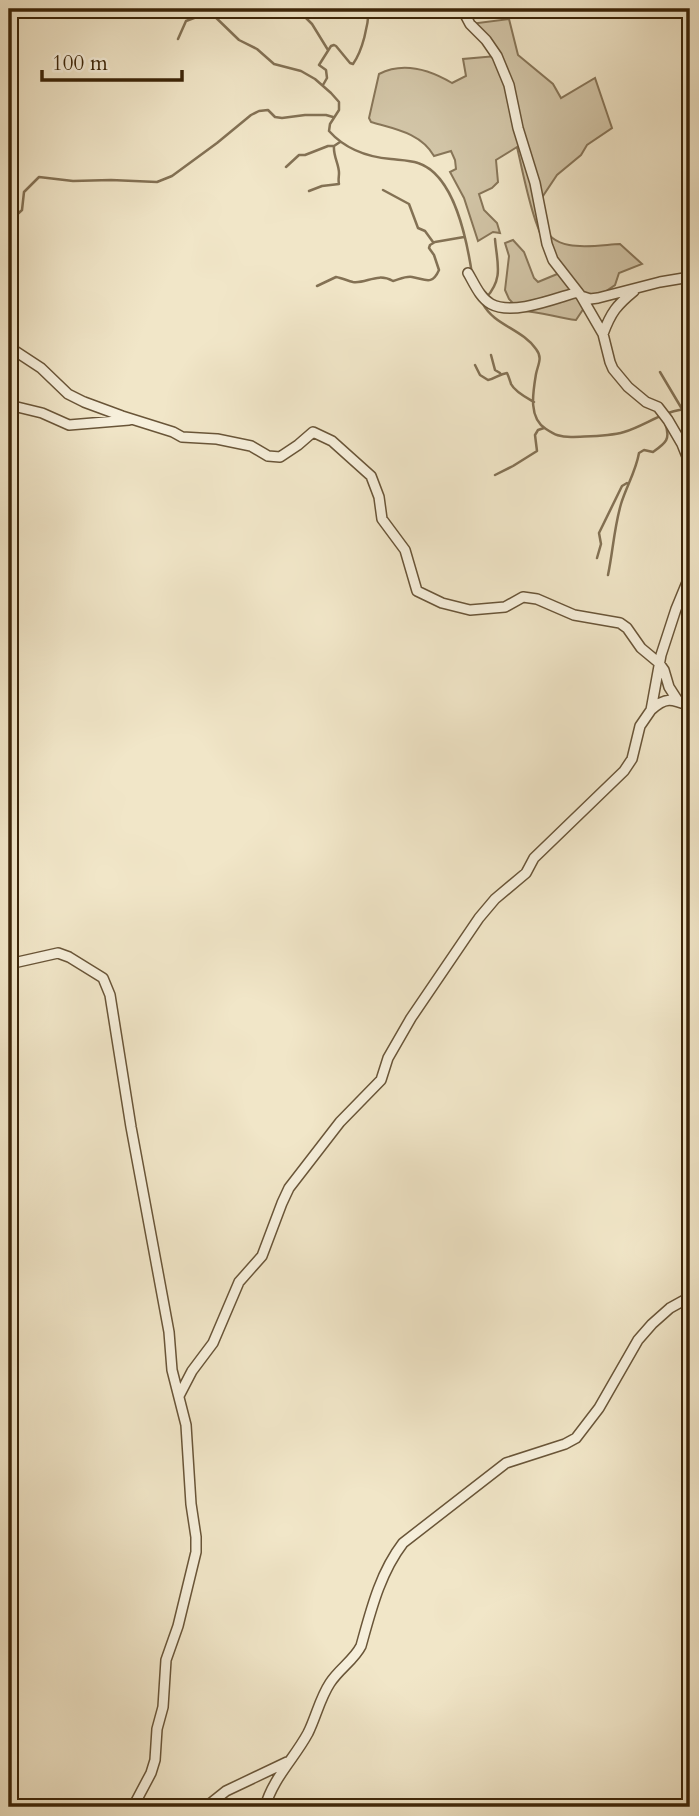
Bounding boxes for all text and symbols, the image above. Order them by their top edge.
scale bar [42,38,182,82]
text: 100 m [52,49,108,78]

